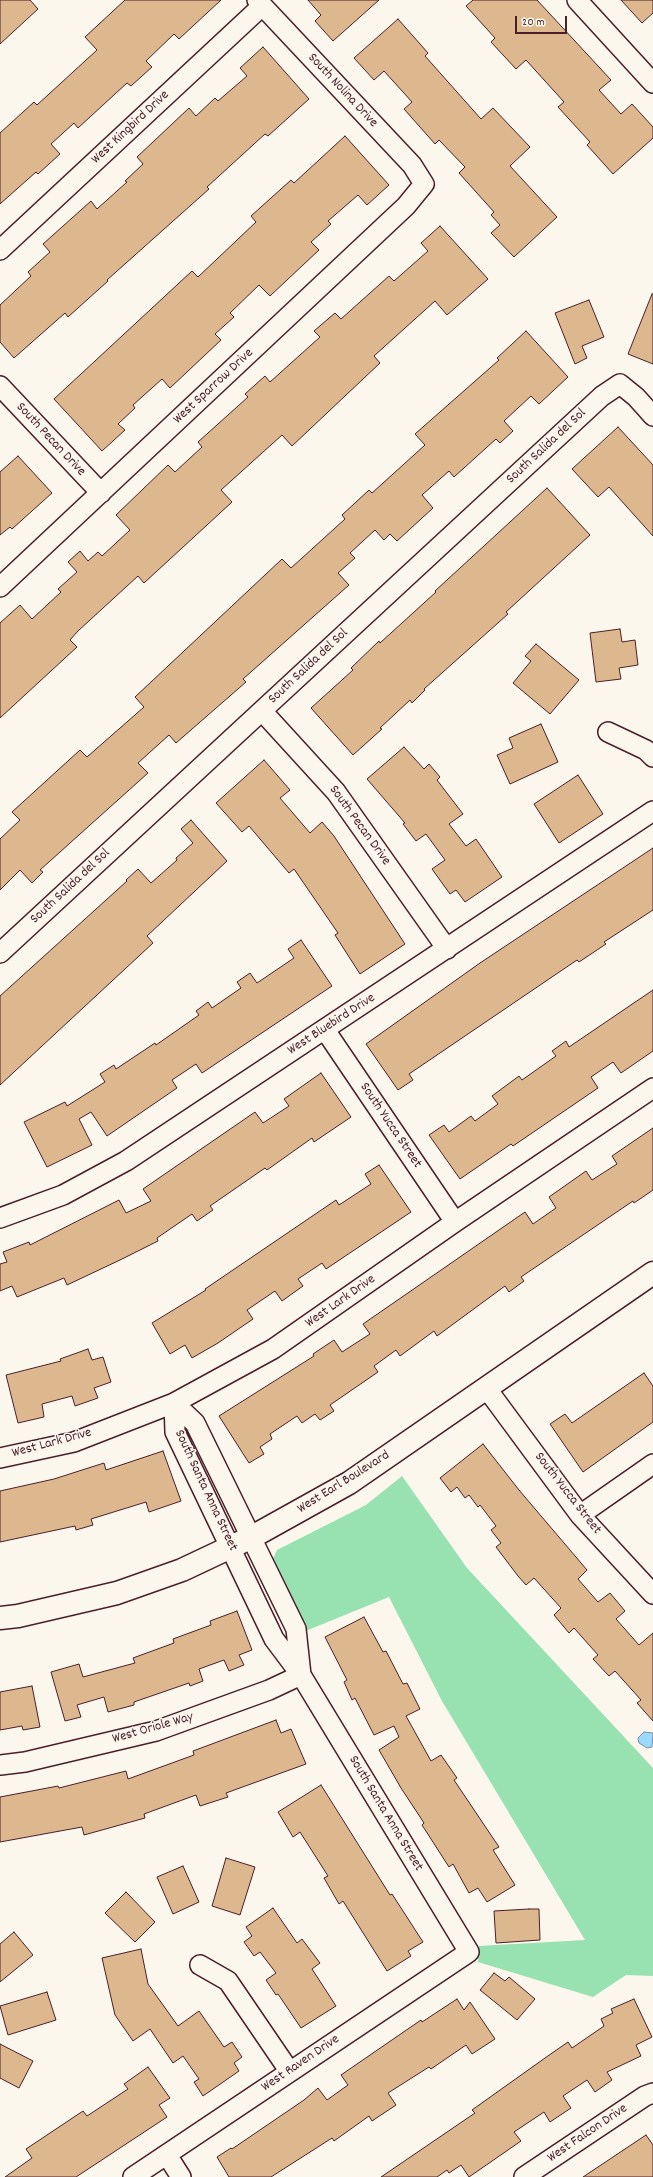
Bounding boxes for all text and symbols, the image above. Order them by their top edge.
scale bar [517,8,569,34]
text: 20 m [522,14,545,31]
street label: South Nolina Drive [303,50,381,132]
street label: West Kingbird Drive [88,88,174,168]
street label: West Sparrow Drive [170,346,258,428]
street label: South Pecan Drive [12,400,88,480]
street label: South Salida del Sol [504,406,590,488]
street label: South Salida del Sol [266,626,352,708]
street label: South Pecan Drive [324,783,394,869]
street label: South Salida del Sol [28,846,114,928]
street label: West Bluebird Drive [285,990,379,1060]
street label: South Yucca Street [355,1080,425,1172]
street label: West Lark Drive [303,1272,379,1332]
street label: West Lark Drive [10,1425,94,1463]
street label: South Santa Anna Street [170,1428,240,1554]
street label: West Earl Boulevard [295,1448,393,1518]
street label: South Yucca Street [530,1450,604,1538]
street label: West Oriole Way [111,1709,195,1749]
street label: South Santa Anna Street [344,1753,426,1875]
street label: West Raven Drive [259,2032,343,2096]
street label: West Falcon Drive [545,2101,631,2167]

